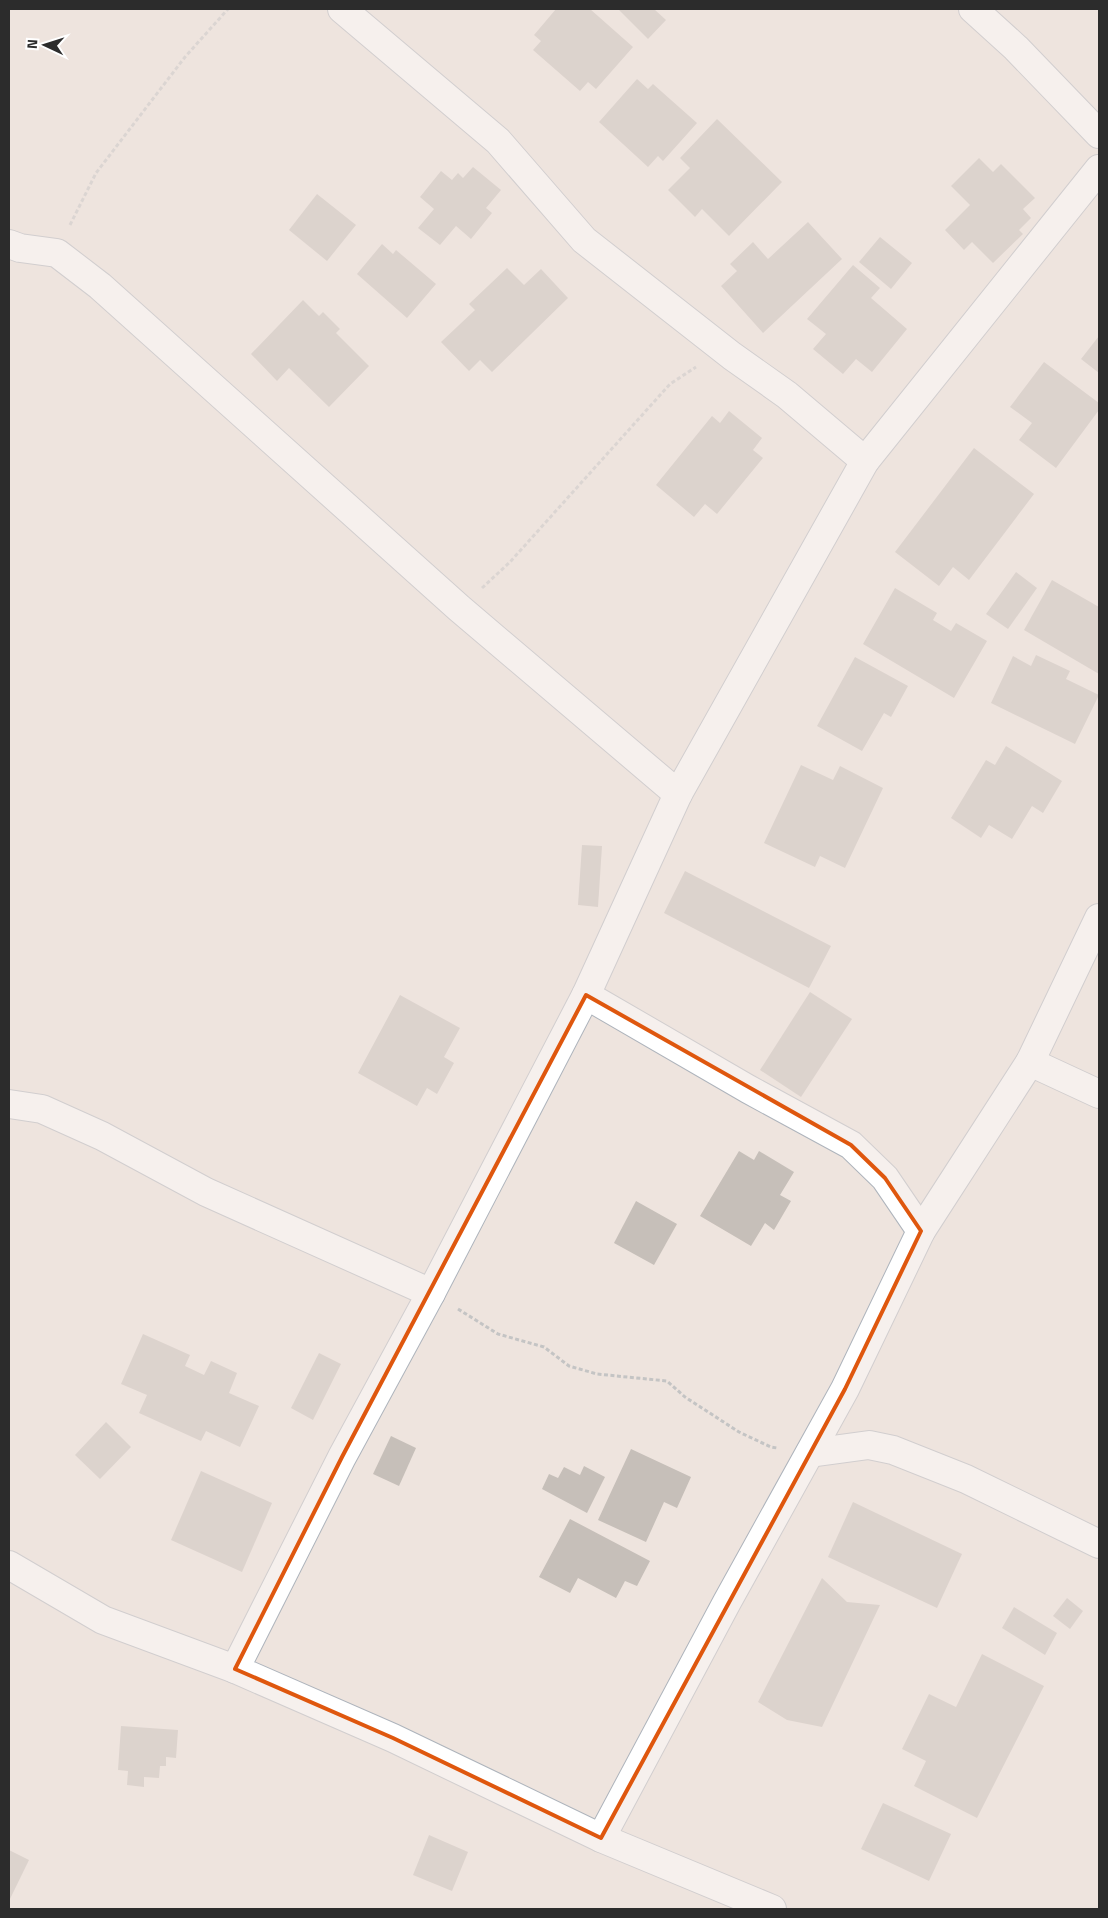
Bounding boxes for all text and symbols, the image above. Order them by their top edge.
north arrow [20,20,70,70]
text: N [21,38,42,50]

